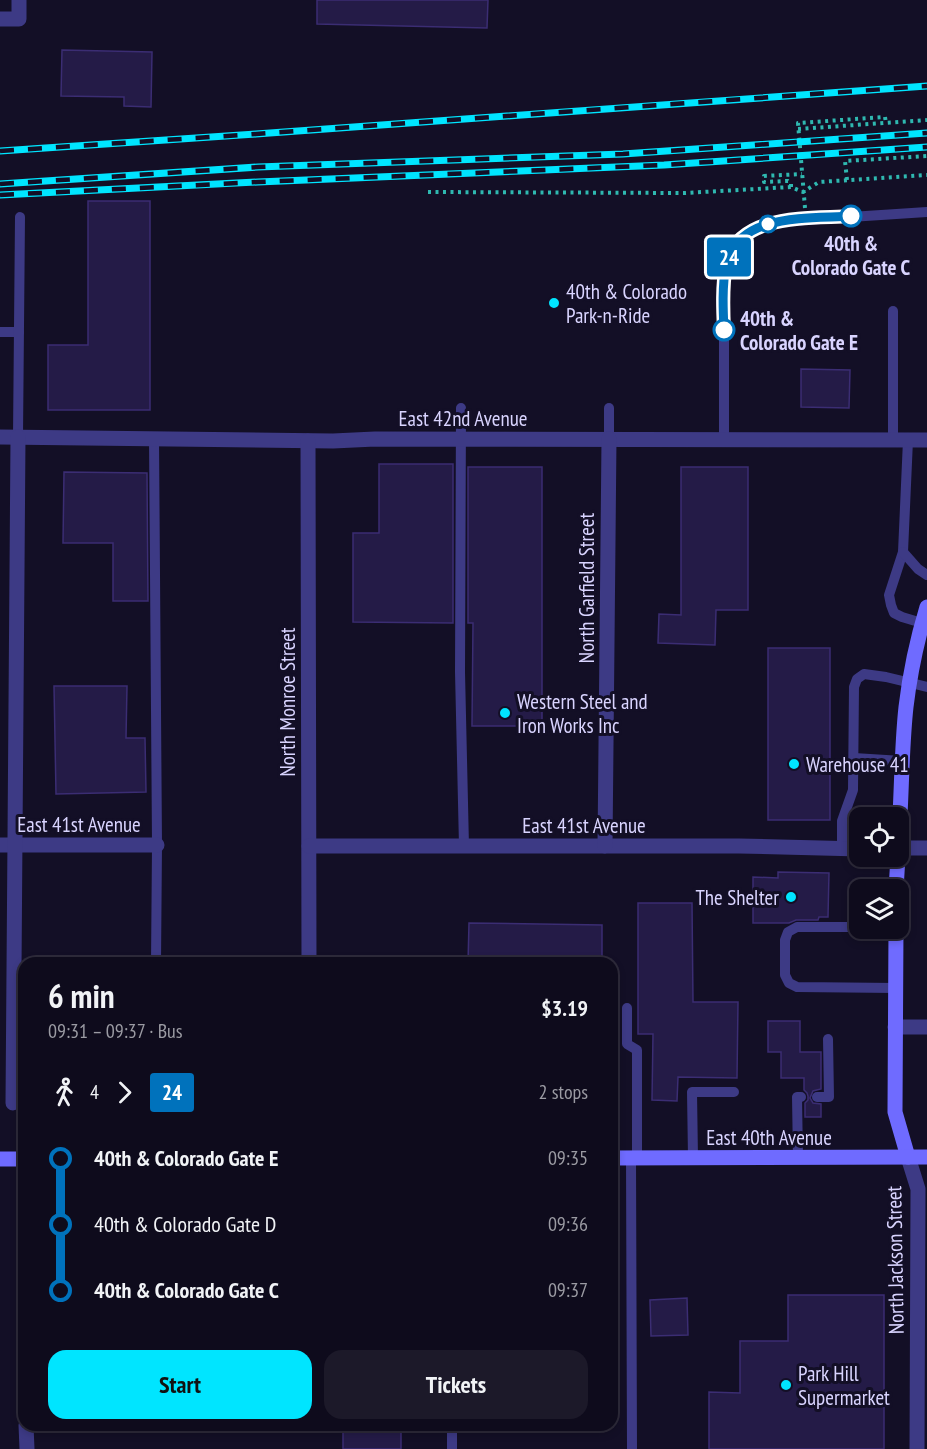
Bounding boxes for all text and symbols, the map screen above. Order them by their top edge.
marker: 40th & Colorado Gate C [840,205,862,227]
unlabelled marker [759,215,777,233]
place label: 40th & Colorado Gate C [792,230,911,281]
line badge: 24 [702,238,756,276]
text: 24 [719,244,739,271]
place label: 40th & Colorado Park-n-Ride [566,278,687,329]
marker: 40th & Colorado Park-n-Ride [547,296,561,310]
place label: 40th & Colorado Gate E [740,305,858,356]
marker: 40th & Colorado Gate E [713,319,735,341]
street label: East 42nd Avenue [399,405,527,432]
street label: North Garfield Street [573,513,600,663]
street label: North Monroe Street [274,627,301,777]
place label: Western Steel and Iron Works Inc [517,688,648,739]
marker: Western Steel and Iron Works Inc [498,706,512,720]
place label: Warehouse 41 [806,751,909,778]
marker: Warehouse 41 [787,757,801,771]
map controls [849,807,909,939]
button: locate [849,807,909,867]
street label: East 41st Avenue [17,811,141,838]
street label: East 41st Avenue [522,812,646,839]
button: layers [849,879,909,939]
place label: The Shelter [695,884,779,911]
marker: The Shelter [784,890,798,904]
text: 6 min [48,974,115,1017]
text: $3.19 [541,994,588,1022]
text: 09:31 – 09:37 · Bus [48,1018,183,1044]
icon: walk [48,1076,81,1109]
icon: forward [108,1076,141,1109]
text: 4 [90,1079,99,1105]
text: 24 [162,1079,182,1106]
text: 2 stops [539,1079,588,1105]
street label: East 40th Avenue [706,1124,832,1151]
text: 40th & Colorado Gate E [94,1144,278,1172]
text: 09:35 [548,1145,588,1171]
street label: North Jackson Street [880,1185,910,1334]
text: 40th & Colorado Gate D [94,1210,276,1238]
text: 09:36 [548,1211,588,1237]
text: 40th & Colorado Gate C [94,1276,279,1304]
text: 09:37 [548,1277,588,1303]
button: Start [48,1350,312,1419]
button: Tickets [324,1350,588,1419]
place label: Park Hill Supermarket [798,1360,890,1411]
marker: Park Hill Supermarket [779,1378,793,1392]

